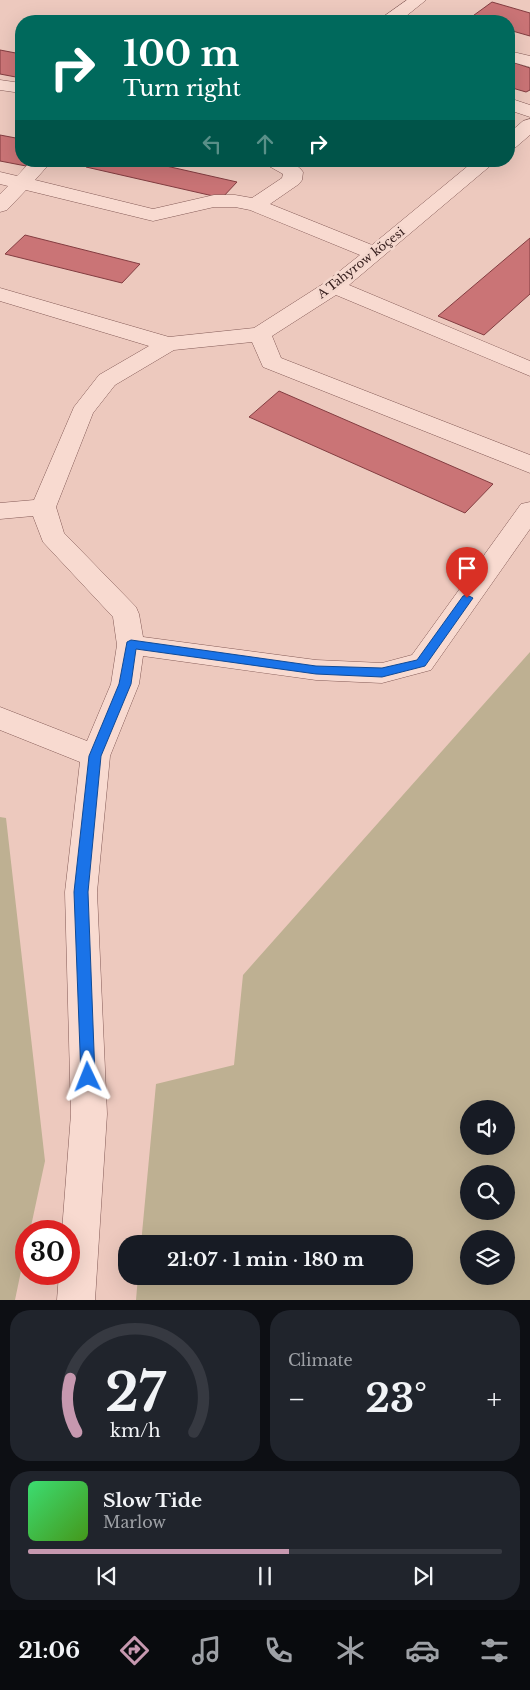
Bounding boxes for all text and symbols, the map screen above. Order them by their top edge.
text: 100 m [123,32,239,75]
icon: right [40,35,105,100]
text: Turn right [123,75,241,102]
icon: left [198,130,226,158]
icon: ahead [251,130,279,158]
icon: right [304,130,332,158]
street label: A Tahyrow köçesi [313,224,407,302]
pin [446,547,488,598]
icon: arrive [453,554,481,582]
position arrow [61,1050,113,1102]
map controls [460,1100,515,1285]
button: sound [460,1100,515,1155]
button: search [460,1165,515,1220]
speed limit sign: 30 [15,1220,80,1285]
button: layers [460,1230,515,1285]
text: 21:07 · 1 min · 180 m [167,1248,364,1271]
text: Climate [288,1350,353,1370]
text: 27 [105,1361,167,1425]
text: 23° [365,1375,427,1422]
text: − [288,1382,306,1417]
text: + [487,1382,502,1417]
text: km/h [110,1420,160,1442]
text: Slow Tide [103,1489,202,1512]
text: Marlow [103,1512,166,1532]
icon: previous [93,1562,121,1590]
icon: pause [251,1562,279,1590]
icon: next [409,1562,437,1590]
icon: directions [117,1633,152,1668]
icon: music [189,1633,224,1668]
icon: phone [261,1633,296,1668]
icon: climate [333,1633,368,1668]
icon: car [405,1633,440,1668]
icon: filters [477,1633,512,1668]
text: 21:06 [18,1637,80,1664]

